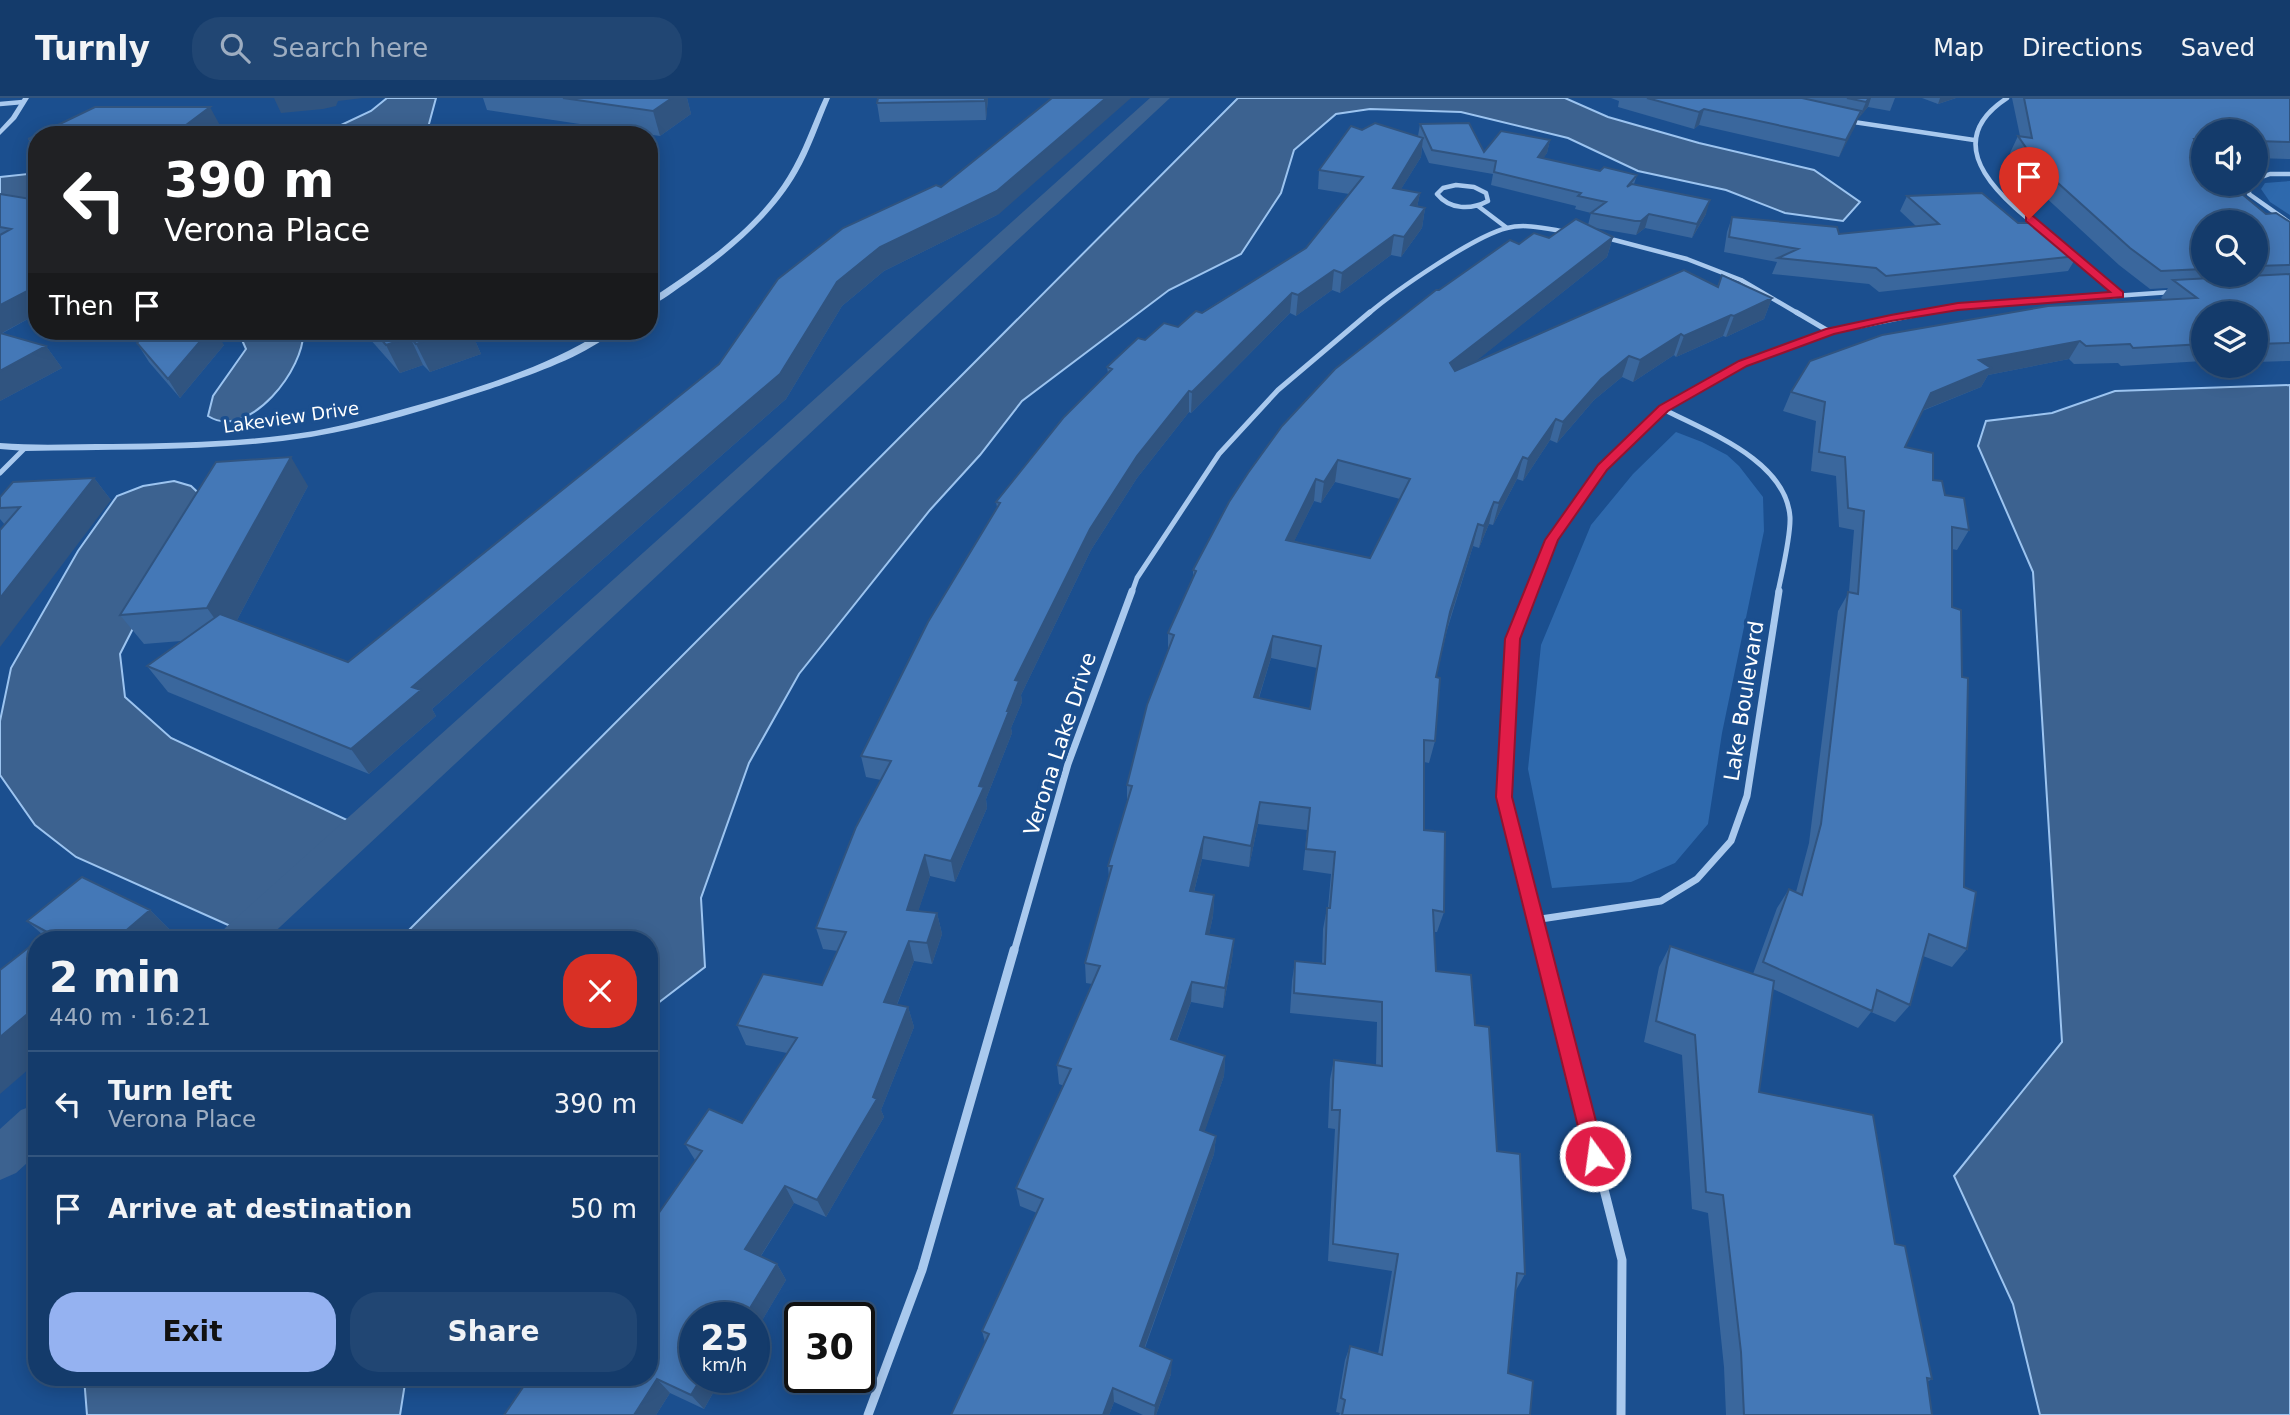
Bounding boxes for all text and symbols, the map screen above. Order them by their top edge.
search box [192,17,682,80]
text: Turnly [35,29,150,68]
icon: search [216,29,254,67]
text: Search here [272,33,428,63]
text: Map [1933,34,1984,62]
text: Directions [2022,34,2143,62]
text: Saved [2181,34,2255,62]
map controls [2191,119,2268,378]
button: sound [2191,119,2268,196]
pin [1999,147,2059,219]
text: 390 m [164,152,334,209]
icon: left [49,154,140,245]
icon: arrive [2010,158,2048,196]
button: search [2191,210,2268,287]
text: Verona Place [164,211,370,249]
icon: arrive [128,287,166,325]
text: Then [49,291,114,321]
button: layers [2191,301,2268,378]
street label: Lakeview Drive [222,397,360,437]
street label: Lake Boulevard [1719,619,1769,783]
street label: Verona Lake Drive [1019,649,1101,839]
text: 2 min [49,953,181,1002]
button: close [563,954,637,1028]
text: 440 m · 16:21 [49,1004,211,1030]
text: Turn left [108,1076,232,1106]
icon: left [49,1085,87,1123]
text: 390 m [554,1089,637,1119]
text: Verona Place [108,1106,256,1132]
position arrow [1558,1119,1632,1193]
icon: arrive [49,1190,87,1228]
text: Arrive at destination [108,1194,412,1224]
text: 50 m [570,1194,637,1224]
button: Exit [49,1292,336,1372]
button: Share [350,1292,637,1372]
speed limit sign: 30 [784,1302,875,1393]
text: 25 [700,1318,749,1358]
text: km/h [702,1354,747,1375]

